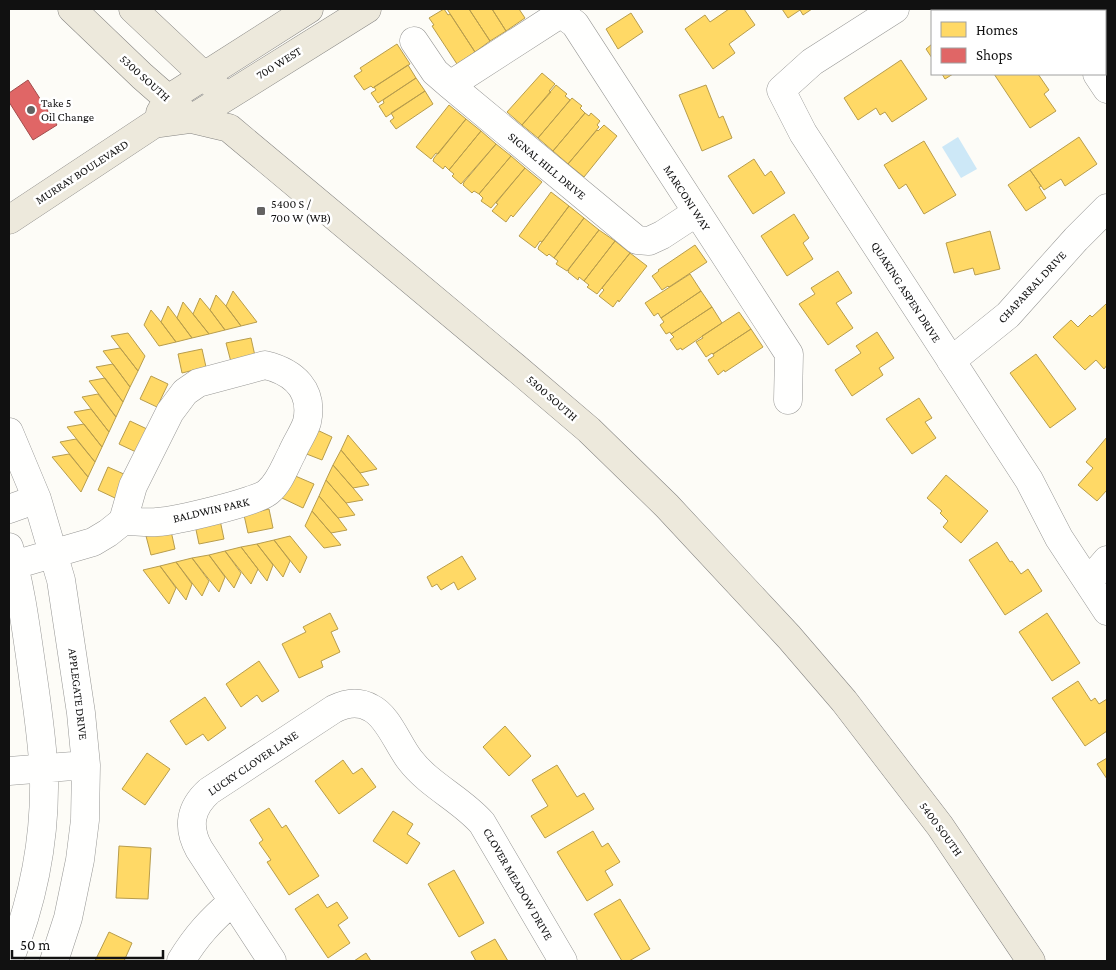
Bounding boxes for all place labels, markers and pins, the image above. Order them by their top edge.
place label: Take 5 Oil Change [41,96,94,124]
marker: Take 5 Oil Change [25,104,37,116]
place label: 5400 S / 700 W (WB) [271,197,331,225]
marker: 5400 S / 700 W (WB) [255,205,267,217]

